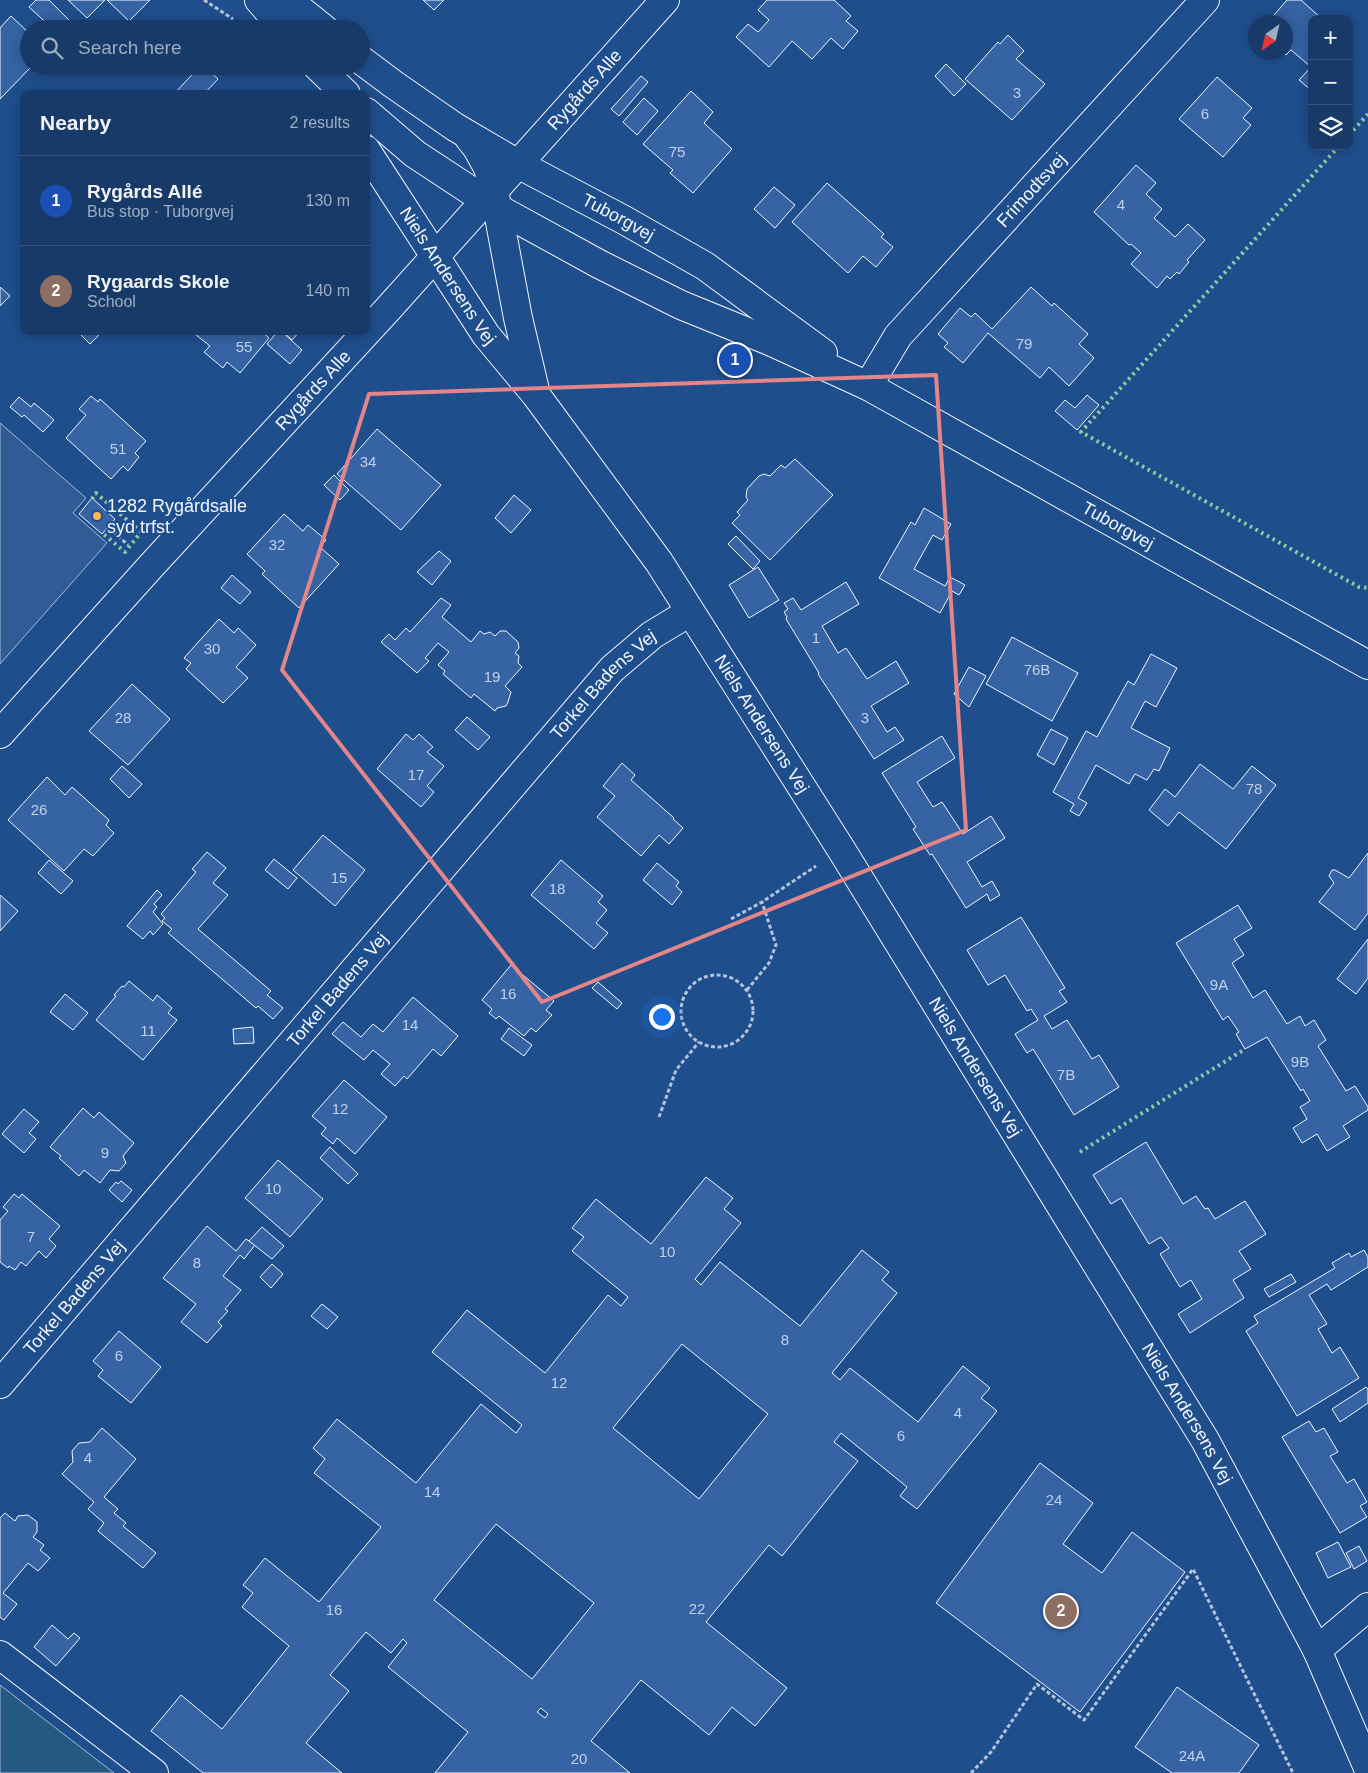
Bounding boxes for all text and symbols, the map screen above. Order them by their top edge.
north arrow [1248,15,1293,60]
map controls [1308,15,1353,150]
button: + [1308,15,1353,60]
search box [20,20,370,75]
icon: search [38,34,66,62]
text: Search here [78,37,182,58]
street label: Rygårds Alle [543,45,626,134]
button: − [1308,60,1353,105]
house number: 3 [1013,84,1021,101]
house number: 6 [1201,105,1209,122]
button: layers [1308,105,1353,150]
text: Nearby [40,111,111,134]
text: 2 results [290,114,350,131]
house number: 75 [669,143,685,160]
street label: Frimodtsvej [993,149,1070,231]
text: Rygårds Allé [87,181,202,202]
street label: Tuborgvej [579,190,658,245]
text: 1 [52,192,60,209]
text: 130 m [306,192,350,209]
house number: 4 [1117,196,1125,213]
text: Bus stop · Tuborgvej [87,203,234,220]
street label: Niels Andersens Vej [396,203,500,349]
text: Rygaards Skole [87,271,230,292]
text: 2 [52,282,60,299]
text: 140 m [306,282,350,299]
text: School [87,293,136,310]
house number: 79 [1016,335,1032,352]
house number: 55 [236,338,252,355]
pin: 1 [719,341,751,379]
street label: Rygårds Alle [272,346,355,434]
house number: 51 [110,440,126,457]
house number: 34 [360,453,376,470]
place label: 1282 Rygårdsalle syd trfst. [107,496,247,537]
street label: Tuborgvej [1079,497,1158,554]
marker: 1282 Rygårdsalle syd trfst. [91,510,103,522]
house number: 32 [269,536,285,553]
street label: Torkel Badens Vej [546,625,659,743]
house number: 1 [812,629,820,646]
house number: 30 [204,640,220,657]
street label: Niels Andersens Vej [710,651,813,797]
house number: 76B [1024,661,1050,678]
house number: 19 [484,668,500,685]
house number: 28 [115,709,131,726]
house number: 3 [861,709,869,726]
house number: 17 [408,766,424,783]
house number: 78 [1246,780,1262,797]
house number: 26 [31,801,47,818]
house number: 15 [331,869,347,886]
house number: 18 [549,880,565,897]
street label: Torkel Badens Vej [283,928,392,1051]
house number: 9A [1210,976,1228,993]
house number: 16 [500,985,516,1002]
street label: Niels Andersens Vej [925,994,1026,1141]
your location [649,1004,675,1030]
house number: 14 [402,1016,418,1033]
house number: 11 [140,1022,156,1039]
house number: 9B [1291,1053,1309,1070]
house number: 7B [1057,1066,1075,1083]
house number: 12 [332,1100,348,1117]
house number: 9 [101,1144,109,1161]
house number: 10 [265,1180,281,1197]
house number: 7 [27,1228,35,1245]
street label: Torkel Badens Vej [20,1236,129,1359]
house number: 10 [659,1243,675,1260]
house number: 8 [193,1254,201,1271]
house number: 8 [781,1331,789,1348]
street label: Niels Andersens Vej [1138,1339,1236,1487]
house number: 6 [115,1347,123,1364]
house number: 12 [551,1374,567,1391]
house number: 4 [954,1404,962,1421]
house number: 6 [897,1427,905,1444]
house number: 4 [84,1449,92,1466]
house number: 14 [424,1483,440,1500]
house number: 24 [1046,1491,1062,1508]
pin: 2 [1045,1592,1077,1630]
house number: 22 [689,1600,705,1617]
house number: 16 [326,1601,342,1618]
house number: 24A [1179,1747,1205,1764]
house number: 20 [571,1750,587,1767]

